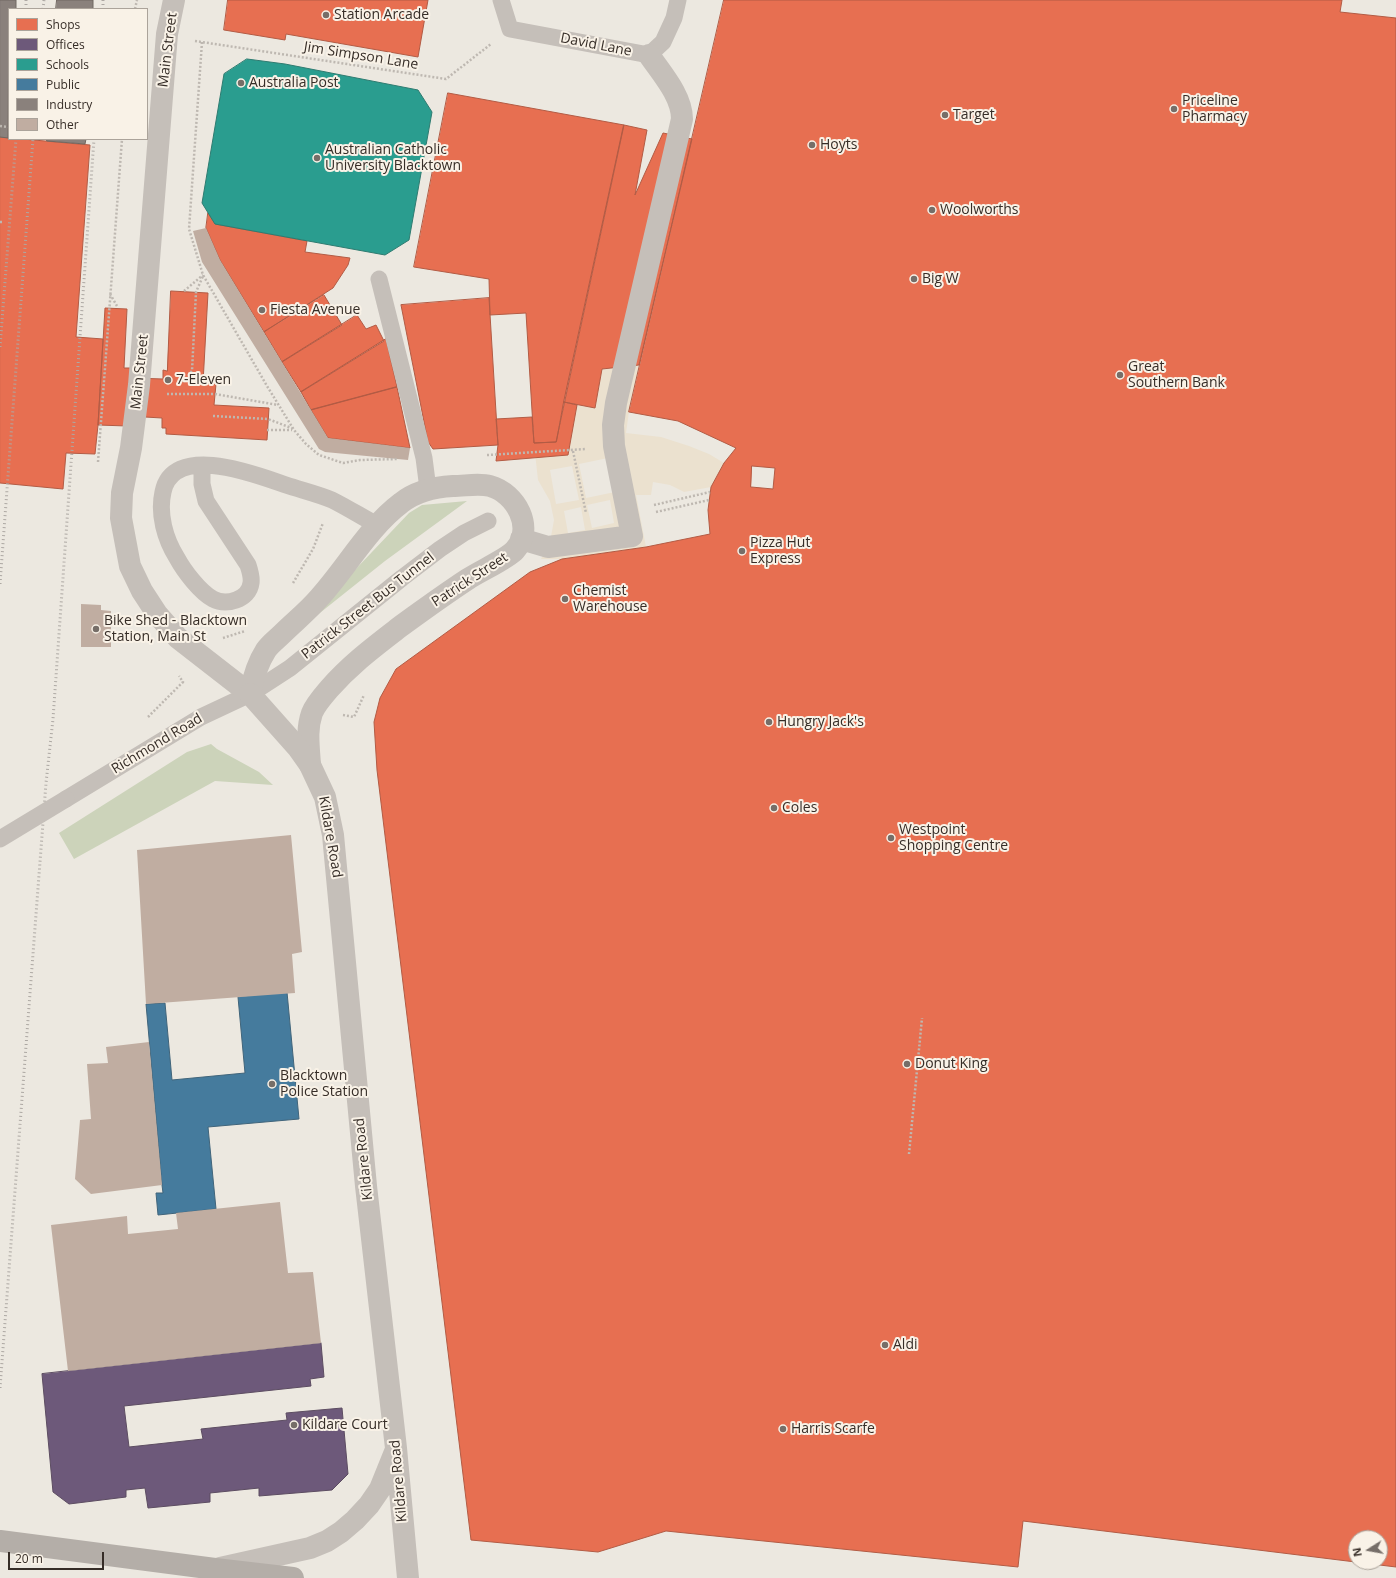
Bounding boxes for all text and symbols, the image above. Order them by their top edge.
place label: Station Arcade [334,7,429,23]
legend [8,8,148,140]
marker: Station Arcade [321,10,331,20]
street label: Main Street [155,12,181,88]
text: Shops [46,16,80,33]
street label: David Lane [559,30,633,60]
text: Offices [46,36,85,53]
street label: Jim Simpson Lane [303,39,419,73]
text: Schools [46,56,89,73]
place label: Australia Post [249,75,339,91]
text: Public [46,76,80,93]
marker: Australia Post [236,78,246,88]
place label: Priceline Pharmacy [1182,93,1247,126]
text: Industry [46,96,92,113]
marker: Priceline Pharmacy [1169,104,1179,114]
place label: Target [953,107,995,123]
marker: Target [940,110,950,120]
text: Other [46,116,79,133]
place label: Hoyts [820,137,857,153]
marker: Hoyts [807,140,817,150]
place label: Australian Catholic University Blacktown [325,142,461,174]
marker: Australian Catholic University Blacktown [312,153,322,163]
place label: Woolworths [940,202,1019,218]
marker: Woolworths [927,205,937,215]
place label: Big W [922,271,959,287]
marker: Big W [909,274,919,284]
place label: Fiesta Avenue [270,302,360,318]
marker: Fiesta Avenue [257,305,267,315]
street label: Main Street [128,334,152,410]
place label: Great Southern Bank [1128,359,1225,392]
marker: Great Southern Bank [1115,370,1125,380]
place label: 7-Eleven [176,372,231,388]
marker: 7-Eleven [163,375,173,385]
place label: Pizza Hut Express [750,535,810,568]
marker: Pizza Hut Express [737,546,747,556]
street label: Patrick Street Bus Tunnel [298,549,438,663]
street label: Patrick Street [429,549,511,611]
place label: Chemist Warehouse [573,583,647,616]
marker: Chemist Warehouse [560,594,570,604]
place label: Bike Shed - Blacktown Station, Main St [104,613,247,646]
marker: Bike Shed - Blacktown Station, Main St [91,624,101,634]
street label: Richmond Road [109,710,205,778]
place label: Hungry Jack's [777,714,864,730]
marker: Hungry Jack's [764,717,774,727]
street label: Kildare Road [315,795,345,879]
place label: Coles [782,800,817,816]
marker: Coles [769,803,779,813]
place label: Westpoint Shopping Centre [899,822,1008,854]
marker: Westpoint Shopping Centre [886,833,896,843]
place label: Donut King [915,1056,988,1072]
marker: Donut King [902,1059,912,1069]
place label: Blacktown Police Station [280,1068,368,1100]
marker: Blacktown Police Station [267,1079,277,1089]
street label: Kildare Road [351,1117,377,1201]
place label: Aldi [893,1337,917,1353]
marker: Aldi [880,1340,890,1350]
place label: Kildare Court [302,1417,388,1433]
marker: Kildare Court [289,1420,299,1430]
place label: Harris Scarfe [791,1421,875,1437]
marker: Harris Scarfe [778,1424,788,1434]
street label: Kildare Road [387,1439,411,1523]
north arrow [1348,1530,1388,1570]
scale bar [10,1544,106,1570]
text: N [1348,1546,1365,1558]
text: 20 m [15,1550,43,1567]

